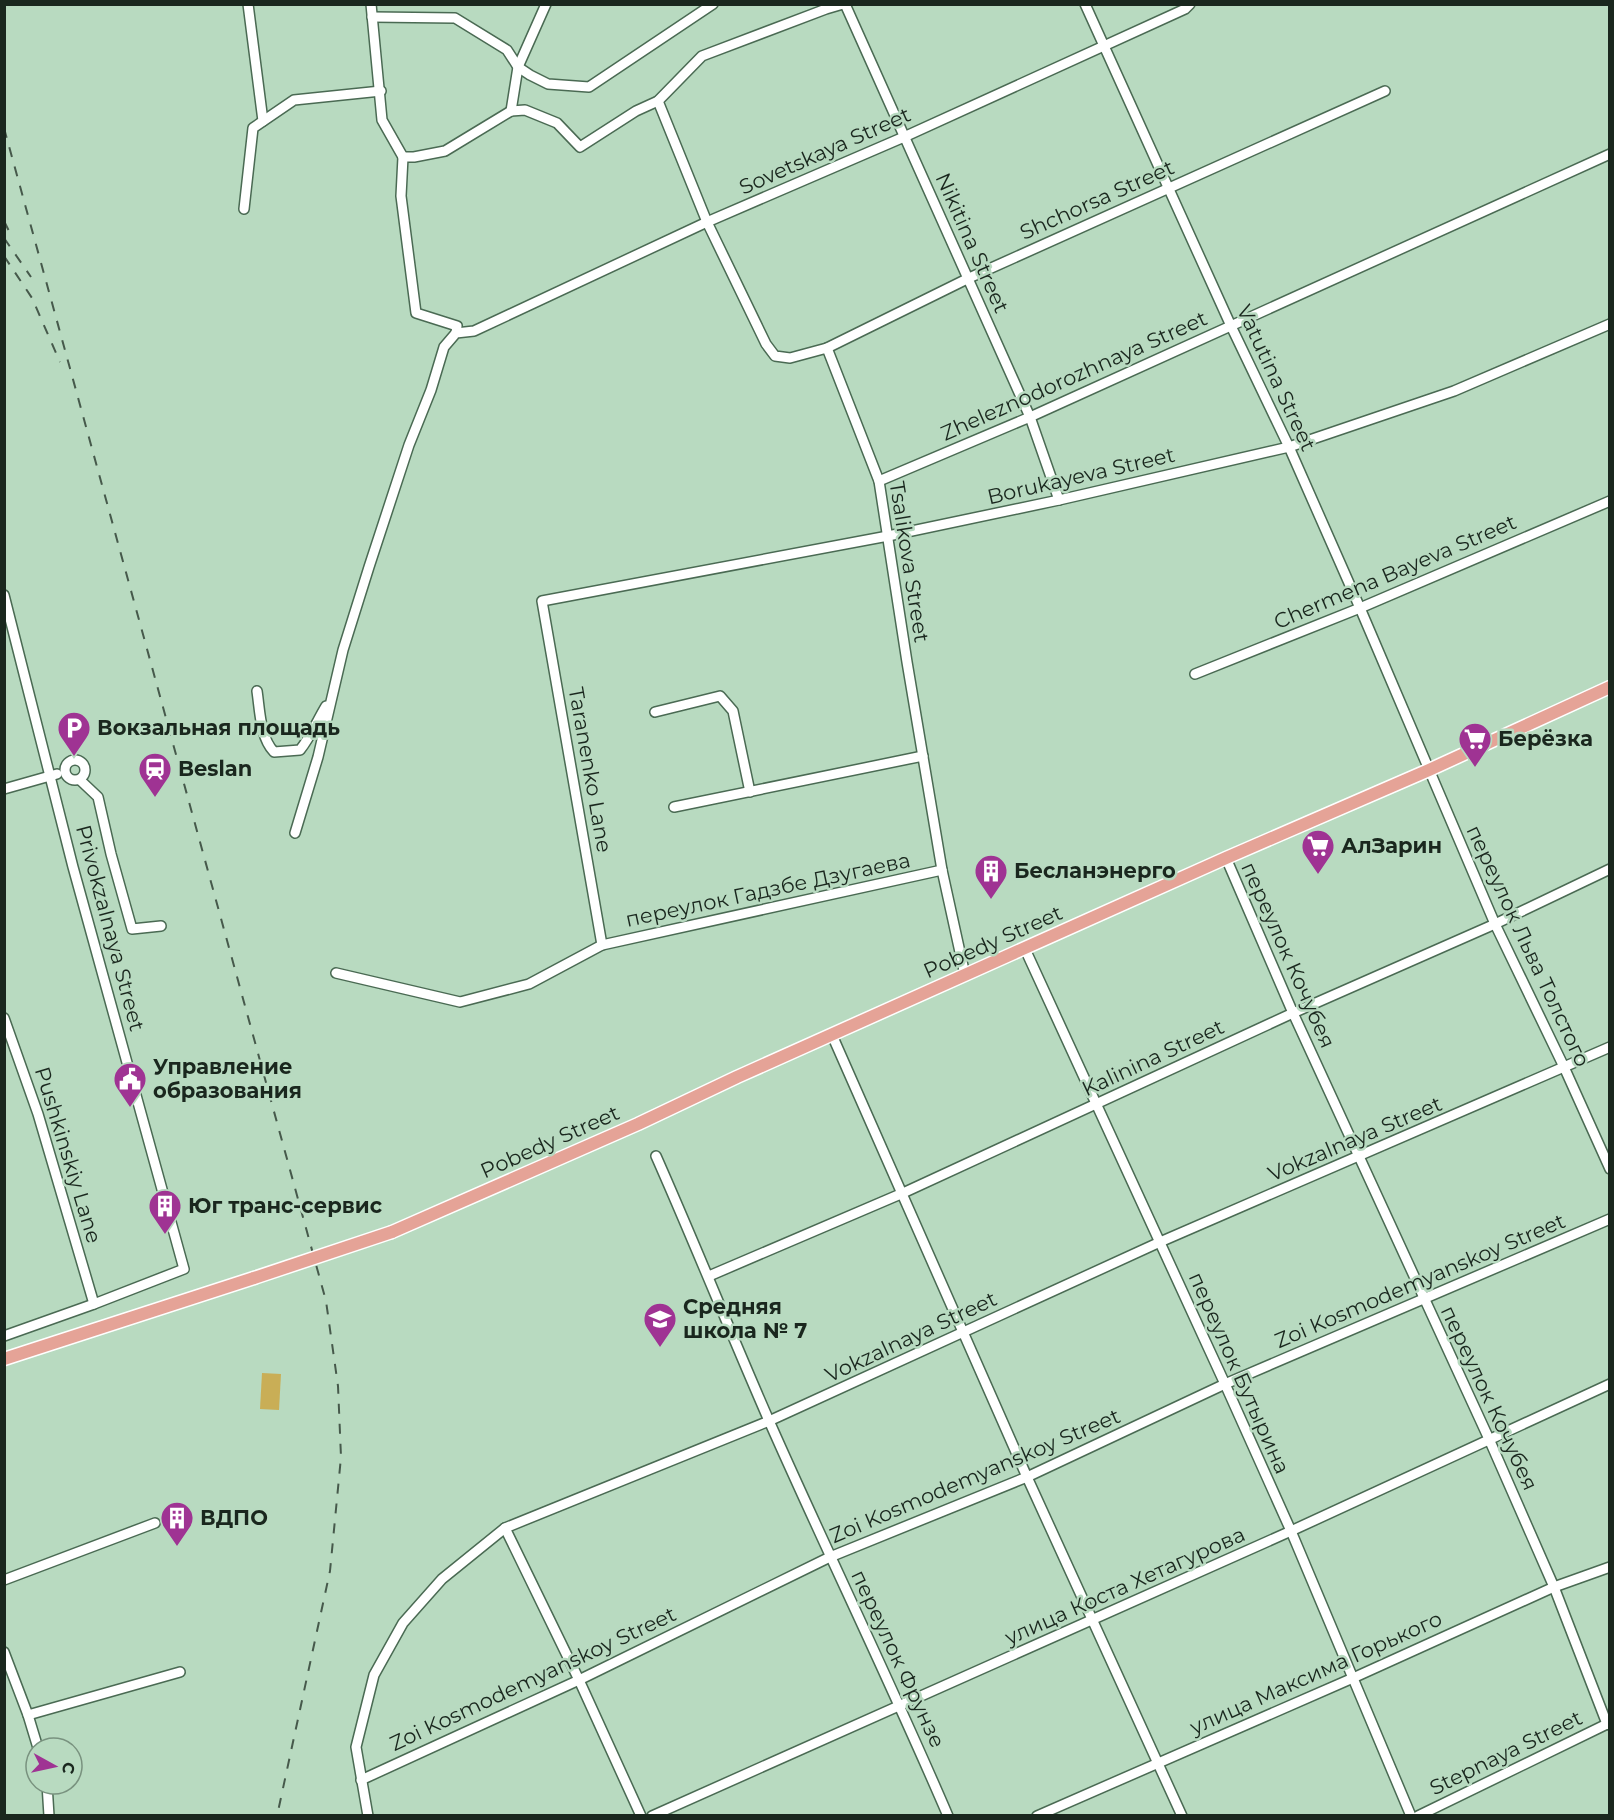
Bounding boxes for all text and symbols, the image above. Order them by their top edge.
street label: Sovetskaya Street [735,102,914,200]
street label: Shchorsa Street [1016,154,1178,245]
street label: Nikitina Street [930,169,1014,317]
street label: Vatutina Street [1232,301,1321,455]
street label: Zheleznodorozhnaya Street [937,305,1211,446]
street label: Borukayeva Street [985,442,1177,509]
street label: Tsalikova Street [884,480,935,644]
street label: Chermena Bayeva Street [1270,509,1520,634]
street label: Taranenko Lane [564,685,617,854]
parking icon: Вокзальная площадь [56,710,92,757]
place label: Вокзальная площадь [97,715,340,740]
supermarket icon: Берёзка [1457,721,1493,768]
place label: Берёзка [1498,726,1593,751]
station icon: Beslan [137,751,173,798]
place label: Beslan [178,756,252,781]
street label: переулок Льва Толстого [1461,821,1596,1071]
street label: Privokzalnaya Street [71,822,150,1034]
supermarket icon: АлЗарин [1300,828,1336,875]
place label: АлЗарин [1341,833,1442,858]
street label: переулок Гадзбе Дзугаева [623,847,913,932]
building icon: Бесланэнерго [973,853,1009,900]
place label: Бесланэнерго [1014,858,1176,883]
street label: переулок Кочубея [1236,858,1341,1052]
street label: Pobedy Street [919,900,1066,983]
street label: Kalinina Street [1078,1014,1228,1101]
place label: Управление образования [153,1054,302,1103]
public building icon: Управление образования [112,1061,148,1108]
street label: Pushkinskiy Lane [30,1064,107,1246]
street label: Vokzalnaya Street [1264,1091,1445,1186]
street label: Pobedy Street [476,1100,623,1183]
building icon: Юг транс-сервис [147,1188,183,1235]
place label: Юг транс-сервис [188,1193,383,1218]
street label: Zoi Kosmodemyanskoy Street [1271,1208,1569,1353]
street label: переулок Бутырина [1184,1268,1295,1478]
street label: Vokzalnaya Street [821,1286,1000,1387]
place label: Средняя школа № 7 [683,1294,807,1343]
school or university icon: Средняя школа № 7 [642,1301,678,1348]
street label: переулок Кочубея [1436,1302,1543,1494]
street label: Zoi Kosmodemyanskoy Street [826,1403,1124,1548]
building icon: ВДПО [159,1500,195,1547]
place label: ВДПО [200,1505,268,1530]
street label: улица Коста Хетагурова [1000,1521,1249,1650]
street label: переулок Фрунзе [846,1566,951,1752]
street label: Zoi Kosmodemyanskoy Street [386,1601,680,1756]
street label: улица Максима Горького [1185,1606,1446,1740]
street label: Stepnaya Street [1425,1705,1586,1800]
north arrow [24,1736,84,1796]
text: С [58,1761,79,1775]

